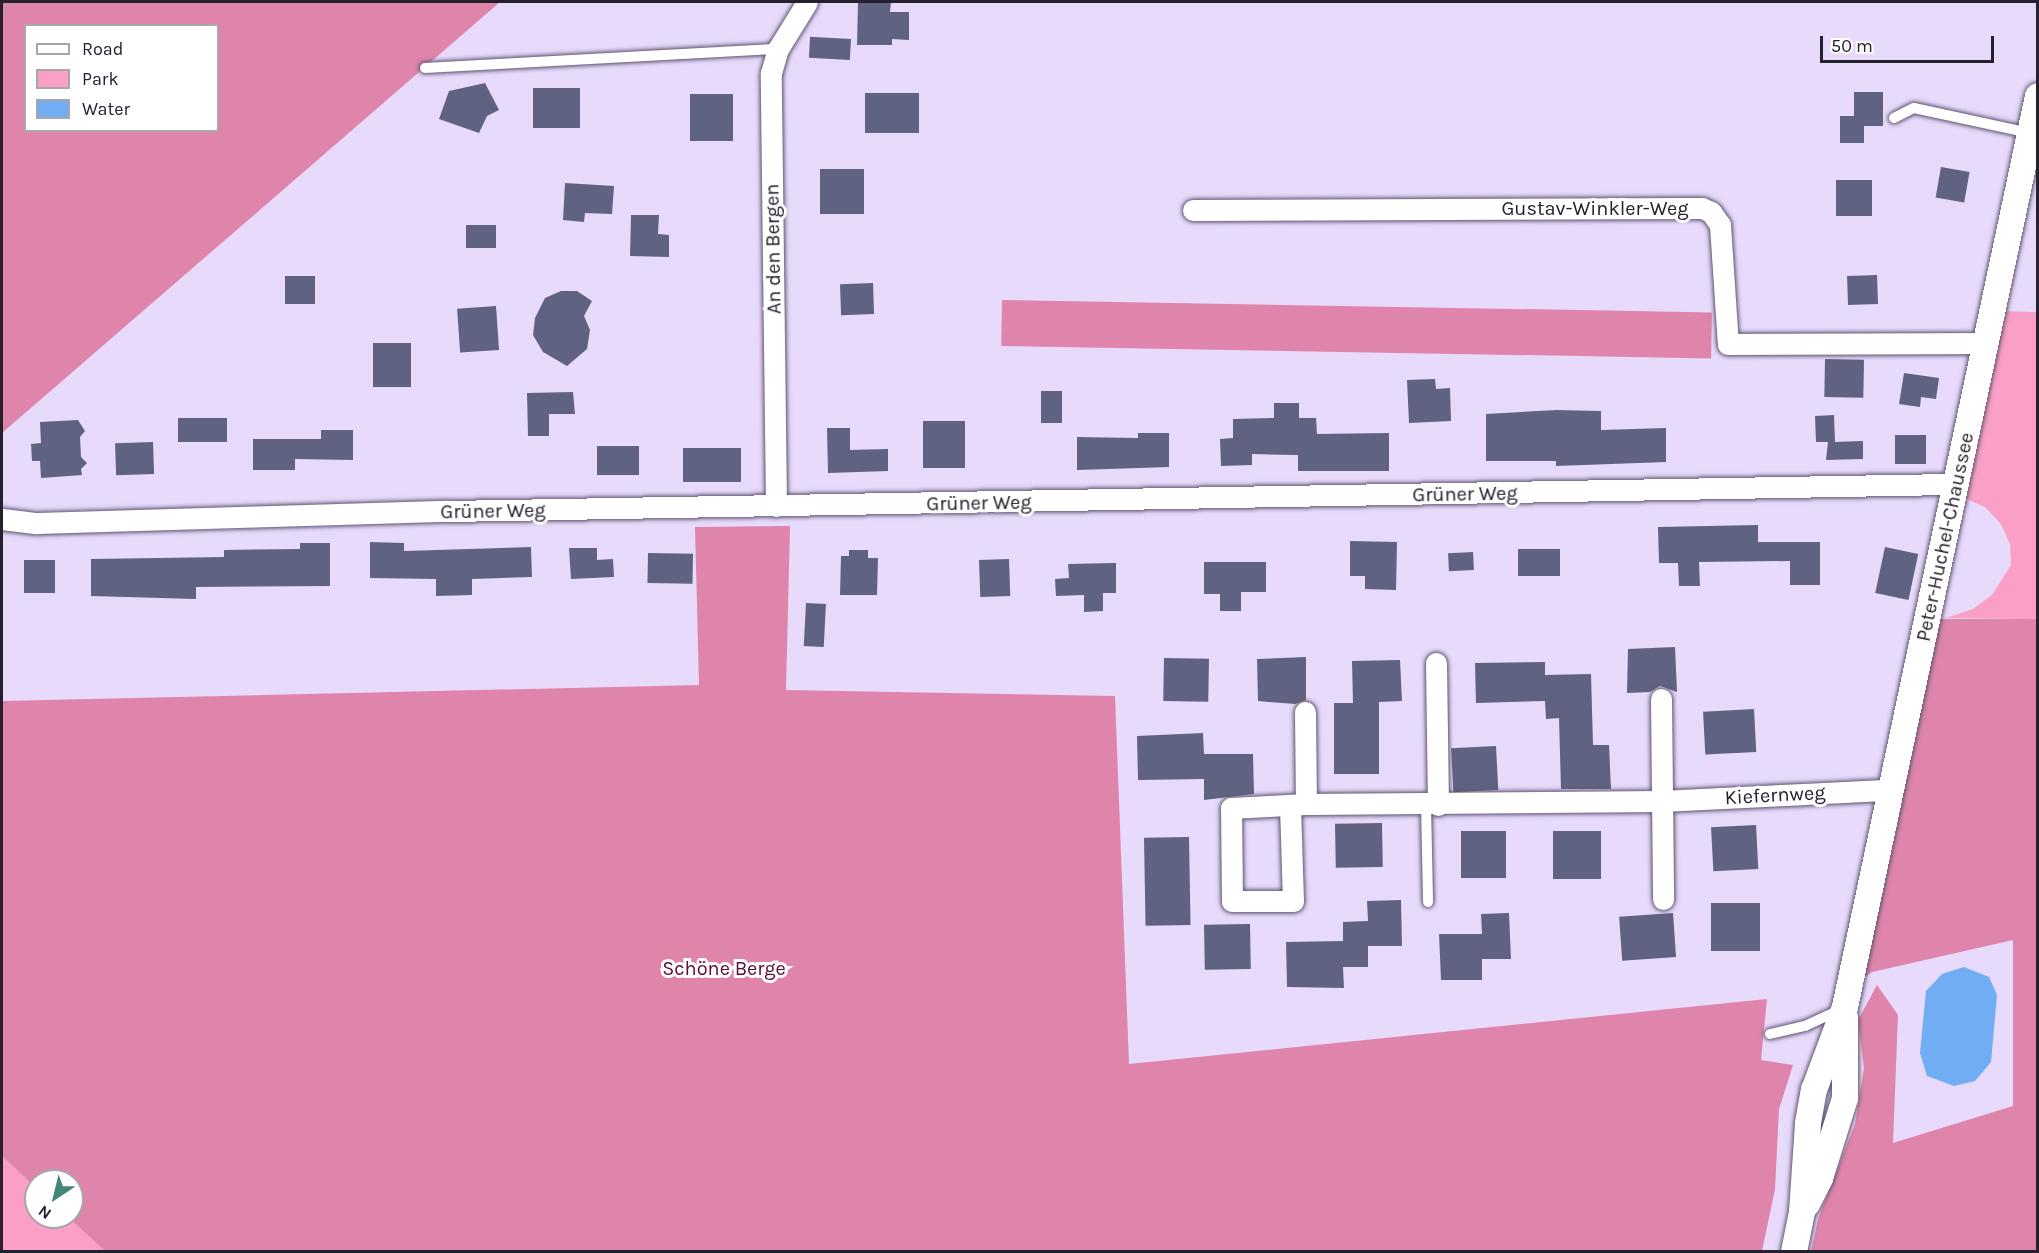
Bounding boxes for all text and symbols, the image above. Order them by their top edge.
legend [24,24,219,132]
scale bar [1823,24,1997,62]
text: 50 m [1831,35,1873,57]
text: Road [82,38,123,60]
text: Park [82,68,119,90]
text: Water [82,98,130,120]
street label: An den Bergen [760,184,786,314]
street label: Gustav-Winkler-Weg [1501,196,1689,220]
street label: Peter-Huchel-Chaussee [1911,430,1979,644]
street label: Grüner Weg [1412,481,1518,507]
street label: Grüner Weg [926,490,1032,516]
street label: Grüner Weg [440,498,546,524]
street label: Kiefernweg [1724,780,1826,810]
park label: Schöne Berge [662,956,786,980]
north arrow [24,1169,84,1229]
text: N [34,1201,55,1224]

